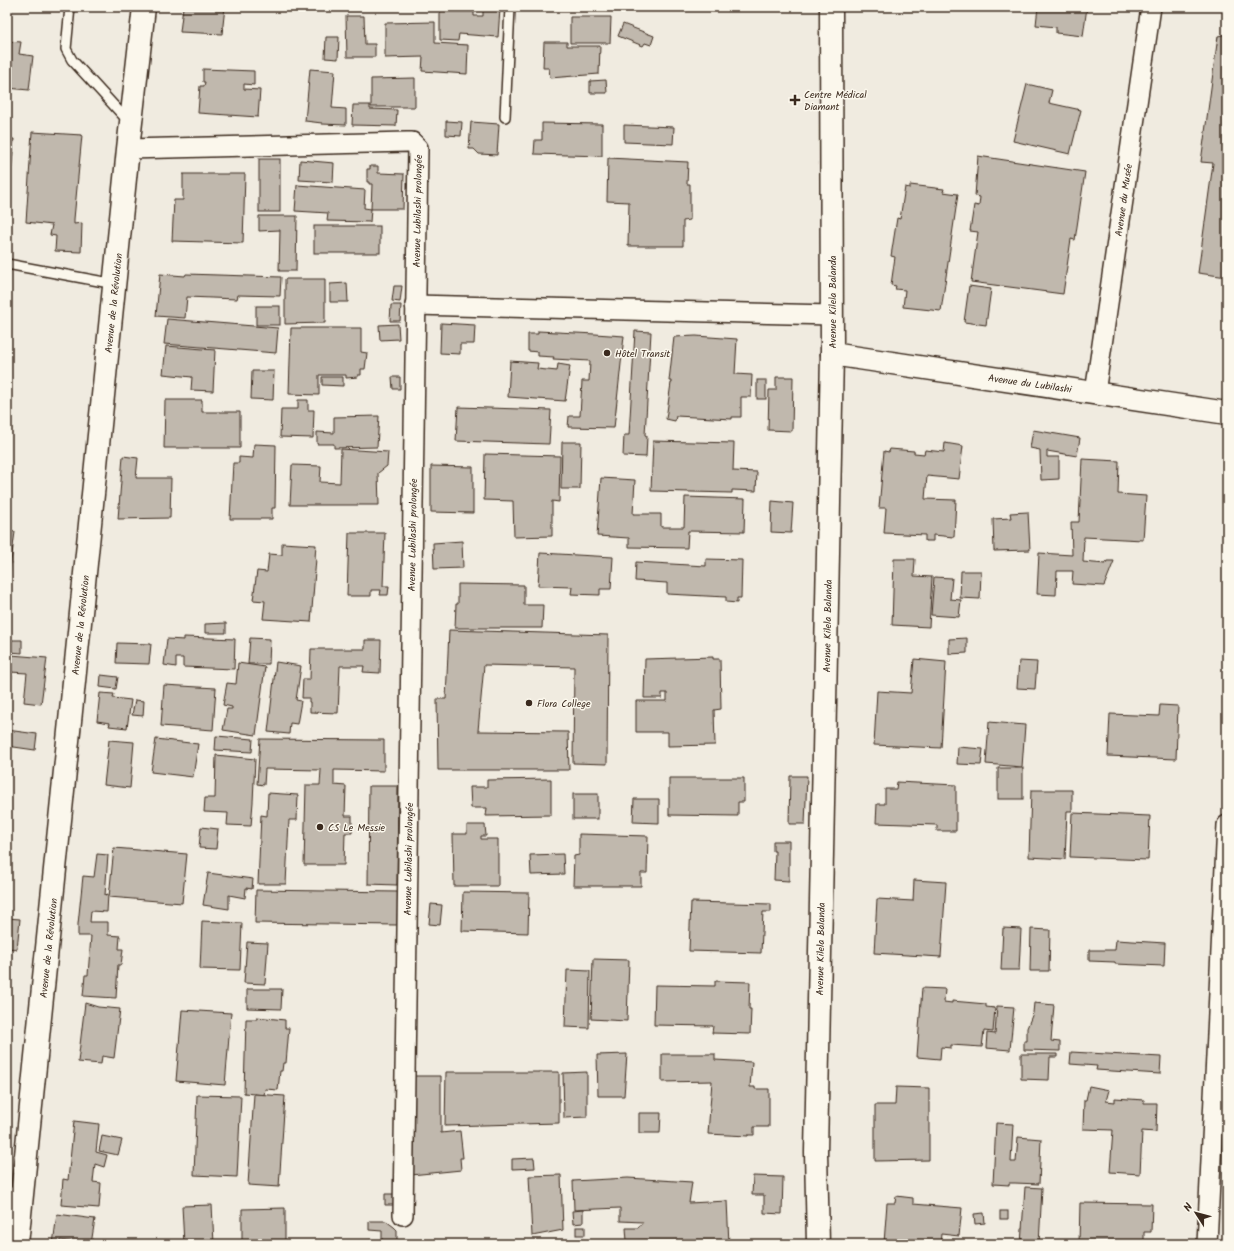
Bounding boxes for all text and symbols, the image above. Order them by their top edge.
place label: Centre Médical Diamant [804,87,867,115]
marker: Centre Médical Diamant [789,94,801,106]
street label: Avenue Lubilashi prolongée [409,154,427,268]
street label: Avenue du Musée [1111,162,1137,237]
street label: Avenue de la Révolution [101,252,127,354]
street label: Avenue Kilela Balanda [825,255,841,349]
place label: Hôtel Transit [615,346,670,362]
marker: Hôtel Transit [602,348,612,358]
street label: Avenue du Lubilashi [987,370,1073,398]
street label: Avenue Lubilashi prolongée [404,478,422,592]
street label: Avenue de la Révolution [68,574,94,676]
street label: Avenue Kilela Balanda [819,579,837,673]
place label: Flora College [537,696,591,712]
marker: Flora College [524,698,534,708]
street label: Avenue Lubilashi prolongée [400,802,418,916]
place label: CS Le Messie [328,820,386,836]
marker: CS Le Messie [315,822,325,832]
street label: Avenue de la Révolution [36,897,62,999]
street label: Avenue Kilela Balanda [812,902,830,996]
north arrow [1176,1193,1216,1233]
text: N [1179,1200,1198,1216]

